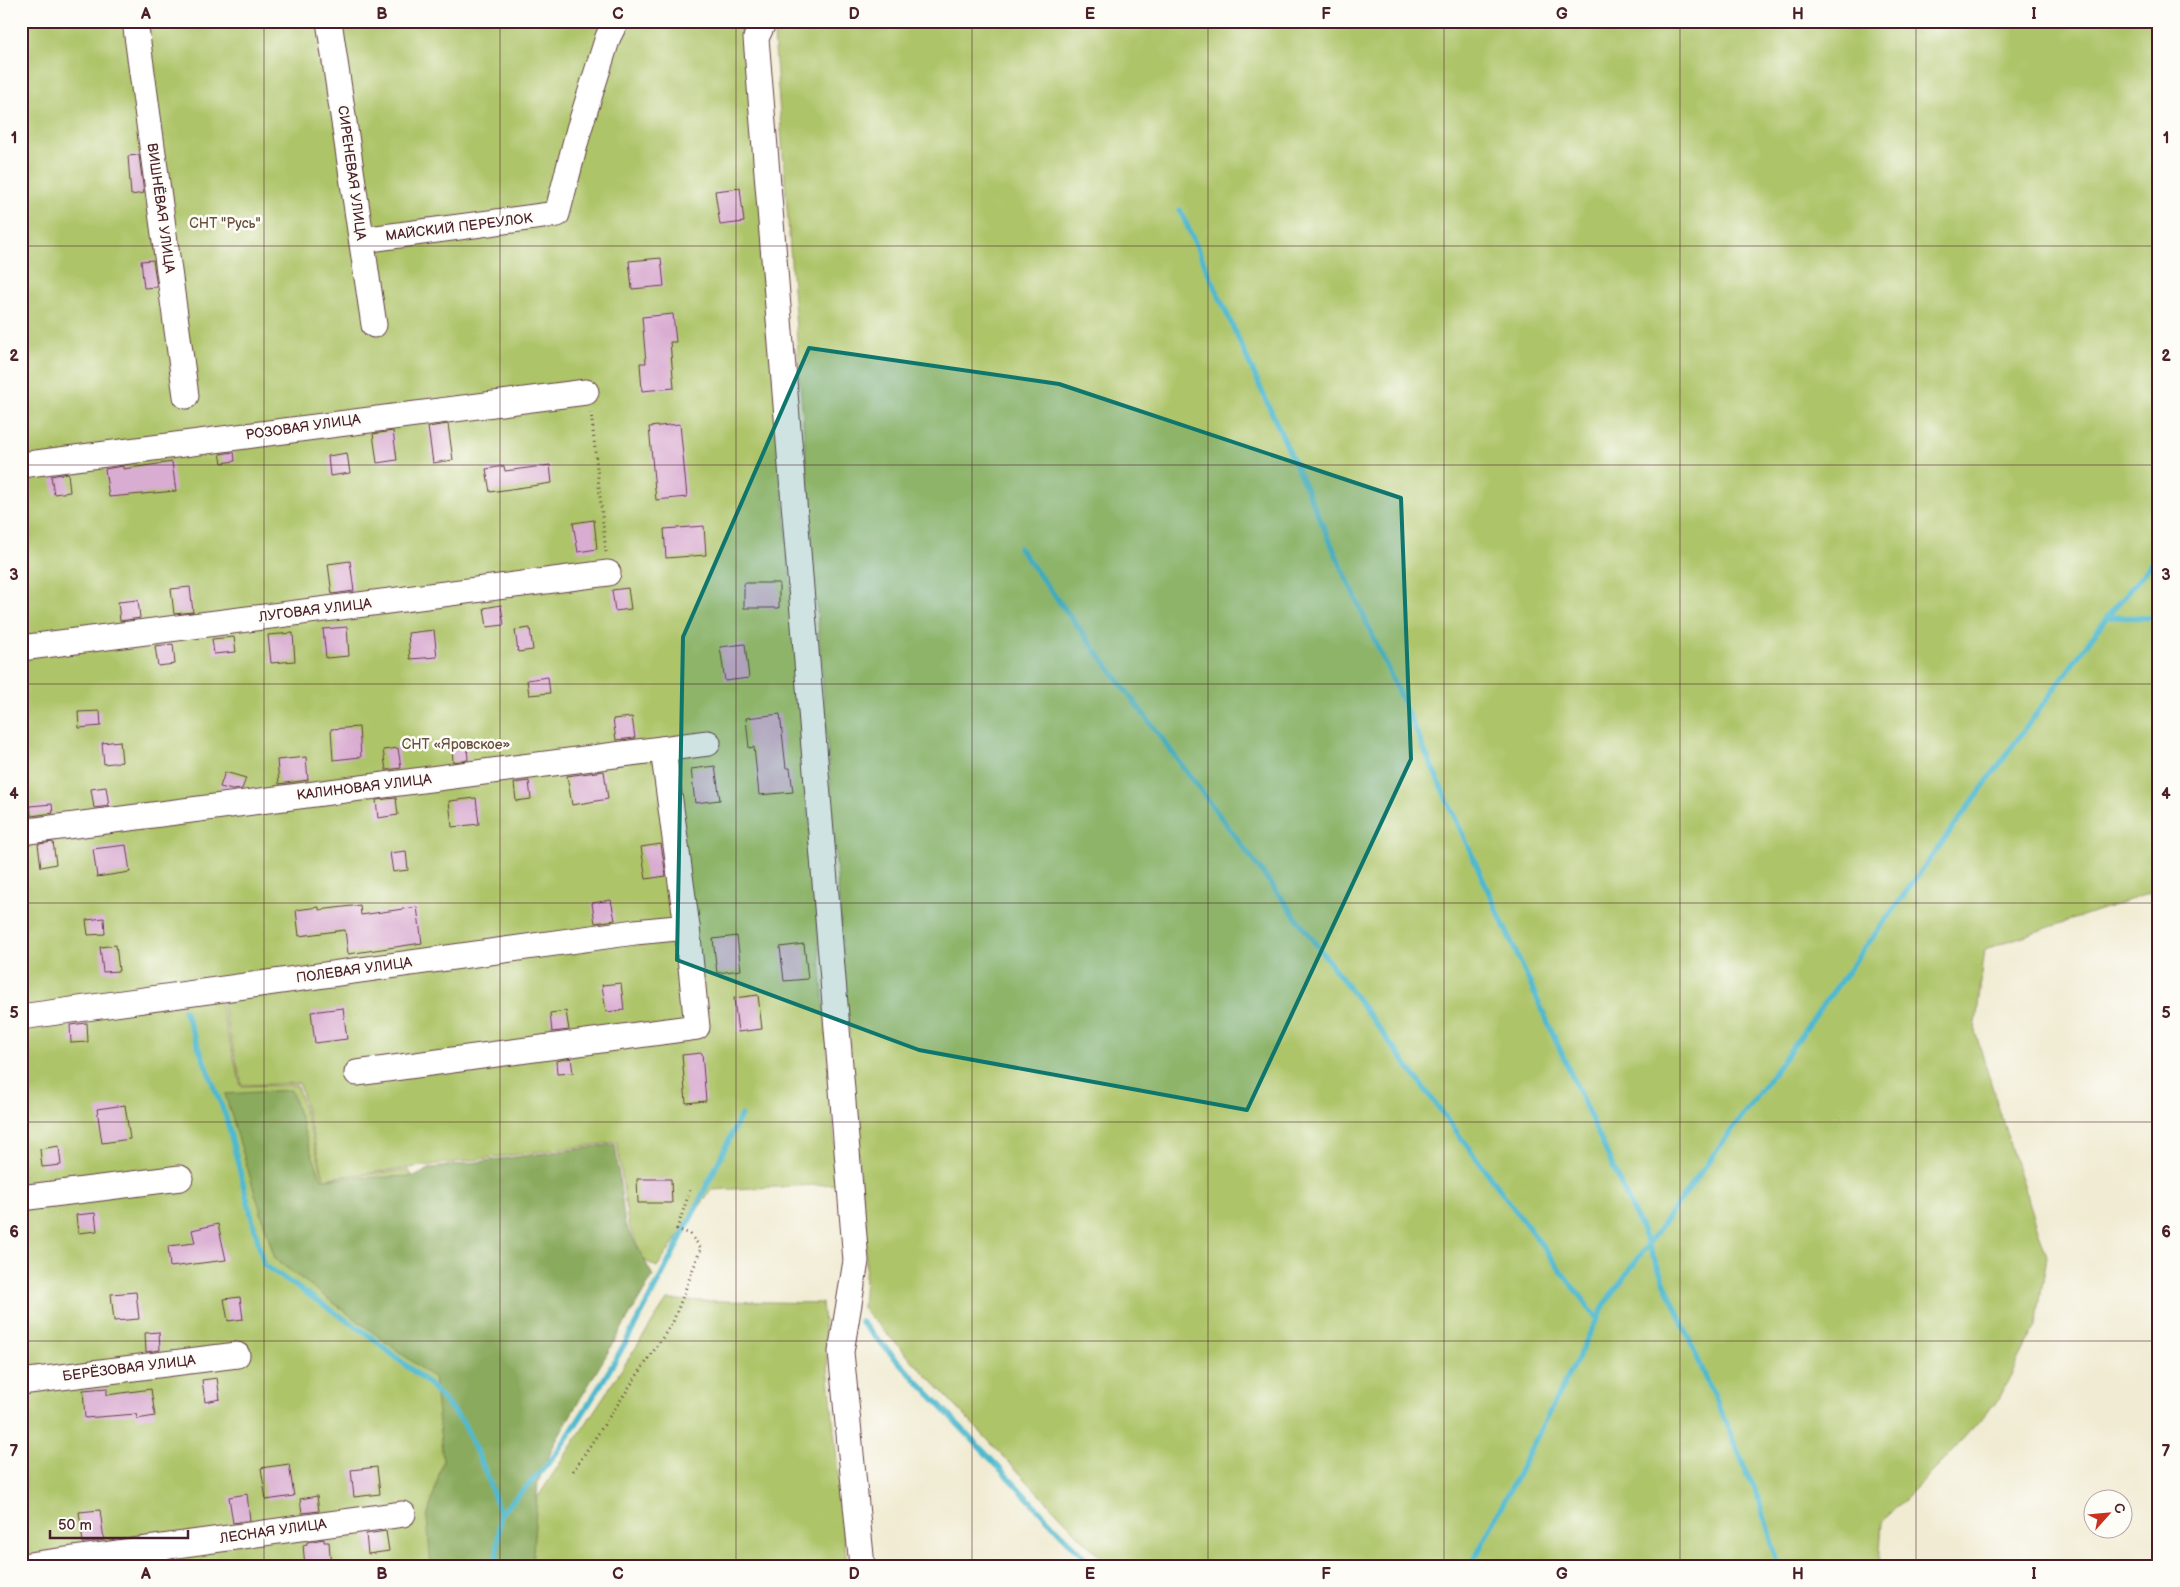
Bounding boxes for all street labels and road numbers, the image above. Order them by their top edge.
street label: СИРЕНЕВАЯ УЛИЦА [334,105,370,242]
street label: ВИШНЁВАЯ УЛИЦА [143,142,180,275]
street label: МАЙСКИЙ ПЕРЕУЛОК [384,209,535,244]
street label: РОЗОВАЯ УЛИЦА [244,410,362,443]
street label: ЛУГОВАЯ УЛИЦА [257,595,373,625]
street label: КАЛИНОВАЯ УЛИЦА [296,770,433,804]
street label: ПОЛЕВАЯ УЛИЦА [295,953,414,987]
street label: БЕРЁЗОВАЯ УЛИЦА [61,1350,197,1385]
street label: ЛЕСНАЯ УЛИЦА [218,1515,328,1547]

